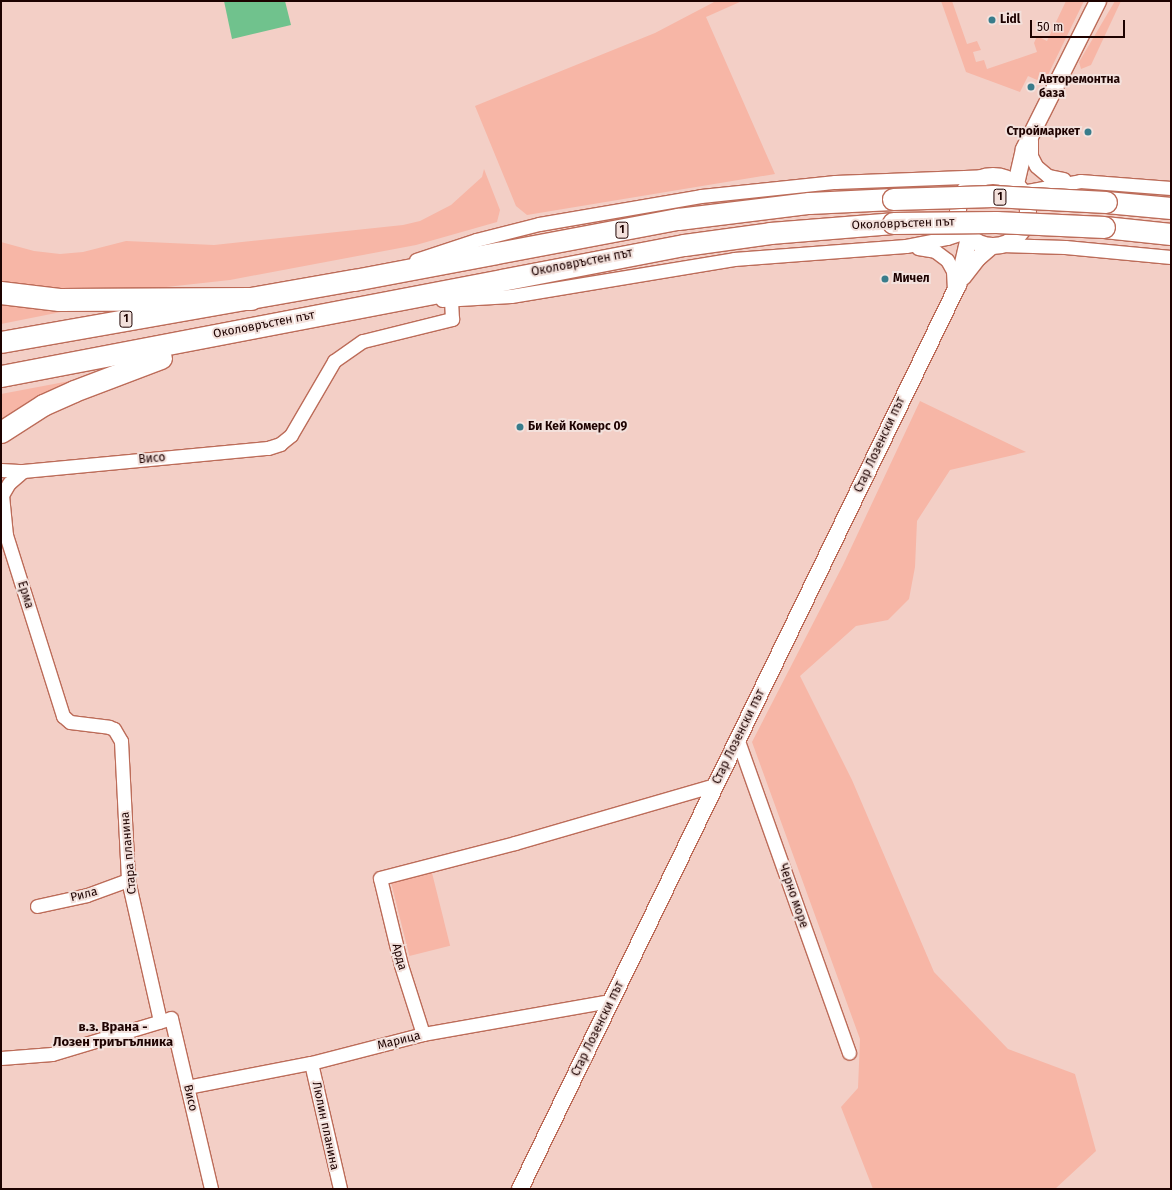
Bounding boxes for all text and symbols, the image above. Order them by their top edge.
scale bar [1032,12,1127,38]
place label: Lidl [1000,13,1020,27]
marker: Lidl [987,15,997,25]
text: 50 m [1037,20,1063,34]
place label: Авторемонтна база [1039,73,1120,101]
marker: Авторемонтна база [1026,82,1036,92]
place label: Строймаркет [1006,125,1080,139]
marker: Строймаркет [1083,127,1093,137]
road number: 1 [993,188,1007,206]
street label: Околовръстен път [851,215,955,233]
road number: 1 [615,221,629,239]
street label: Околовръстен път [530,246,634,280]
place label: Мичел [893,272,929,286]
marker: Мичел [880,274,890,284]
street label: Околовръстен път [212,308,316,342]
road number: 1 [119,310,133,328]
street label: Стар Лозенски път [852,395,908,495]
place label: Би Кей Комерс 09 [528,420,627,434]
marker: Би Кей Комерс 09 [515,422,525,432]
street label: Висо [138,451,166,467]
street label: Ерма [14,579,36,611]
street label: Стар Лозенски път [710,687,768,787]
street label: Стара планина [118,811,140,895]
street label: Черно море [775,862,811,930]
street label: Рила [69,885,99,905]
street label: Арда [389,942,409,972]
street label: Стар Лозенски път [569,979,627,1079]
district label: в.з. Врана - Лозен триъгълника [53,1020,173,1051]
street label: Марица [376,1029,422,1053]
street label: Люлин планина [309,1080,341,1172]
street label: Висо [180,1083,200,1113]

